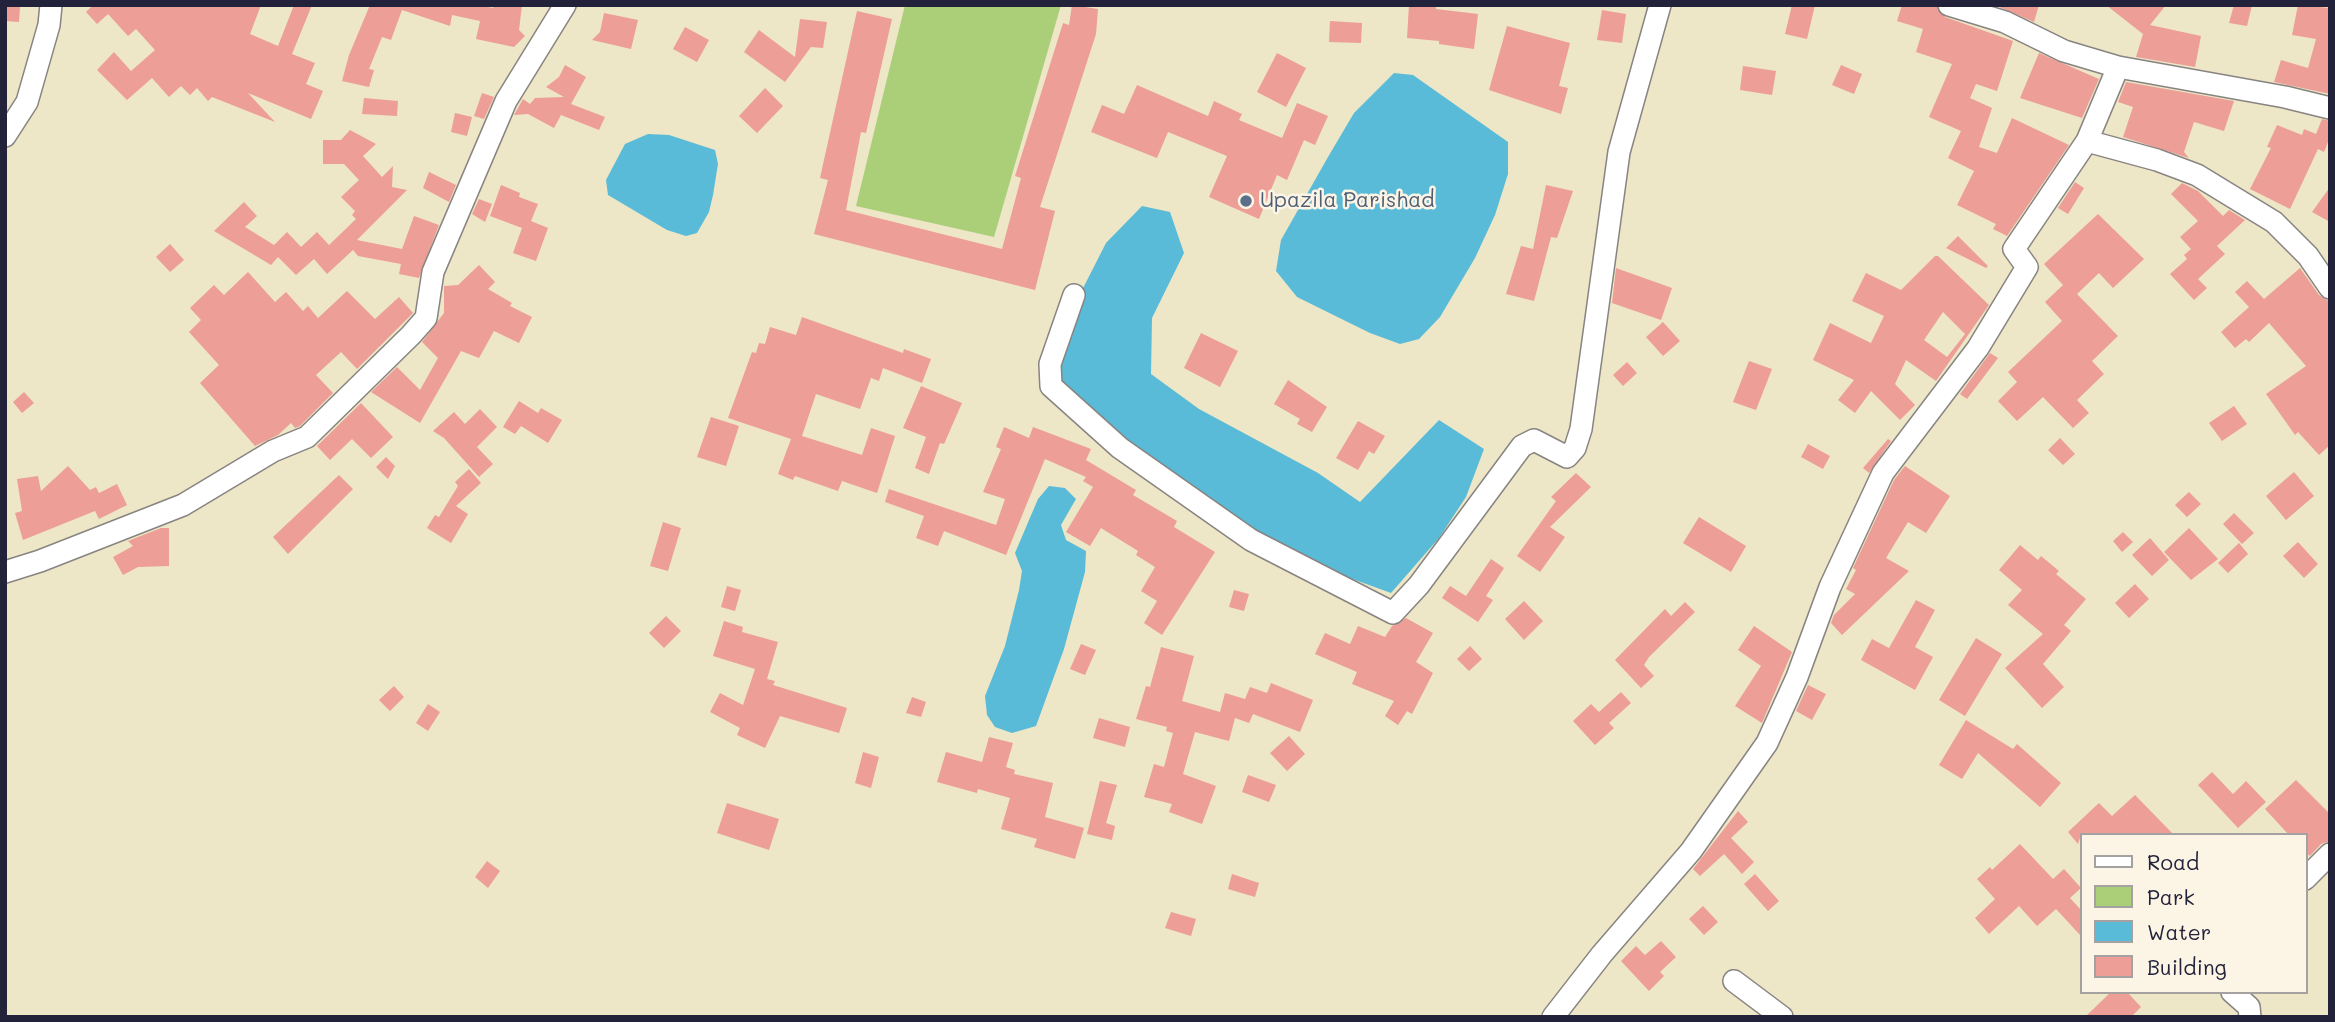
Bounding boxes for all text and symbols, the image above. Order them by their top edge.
place label: Upazila Parishad [1260,188,1435,214]
marker: Upazila Parishad [1238,193,1254,209]
legend [2080,833,2307,994]
text: Road [2147,848,2199,875]
text: Park [2147,883,2195,910]
text: Water [2147,918,2211,945]
text: Building [2147,953,2227,980]

